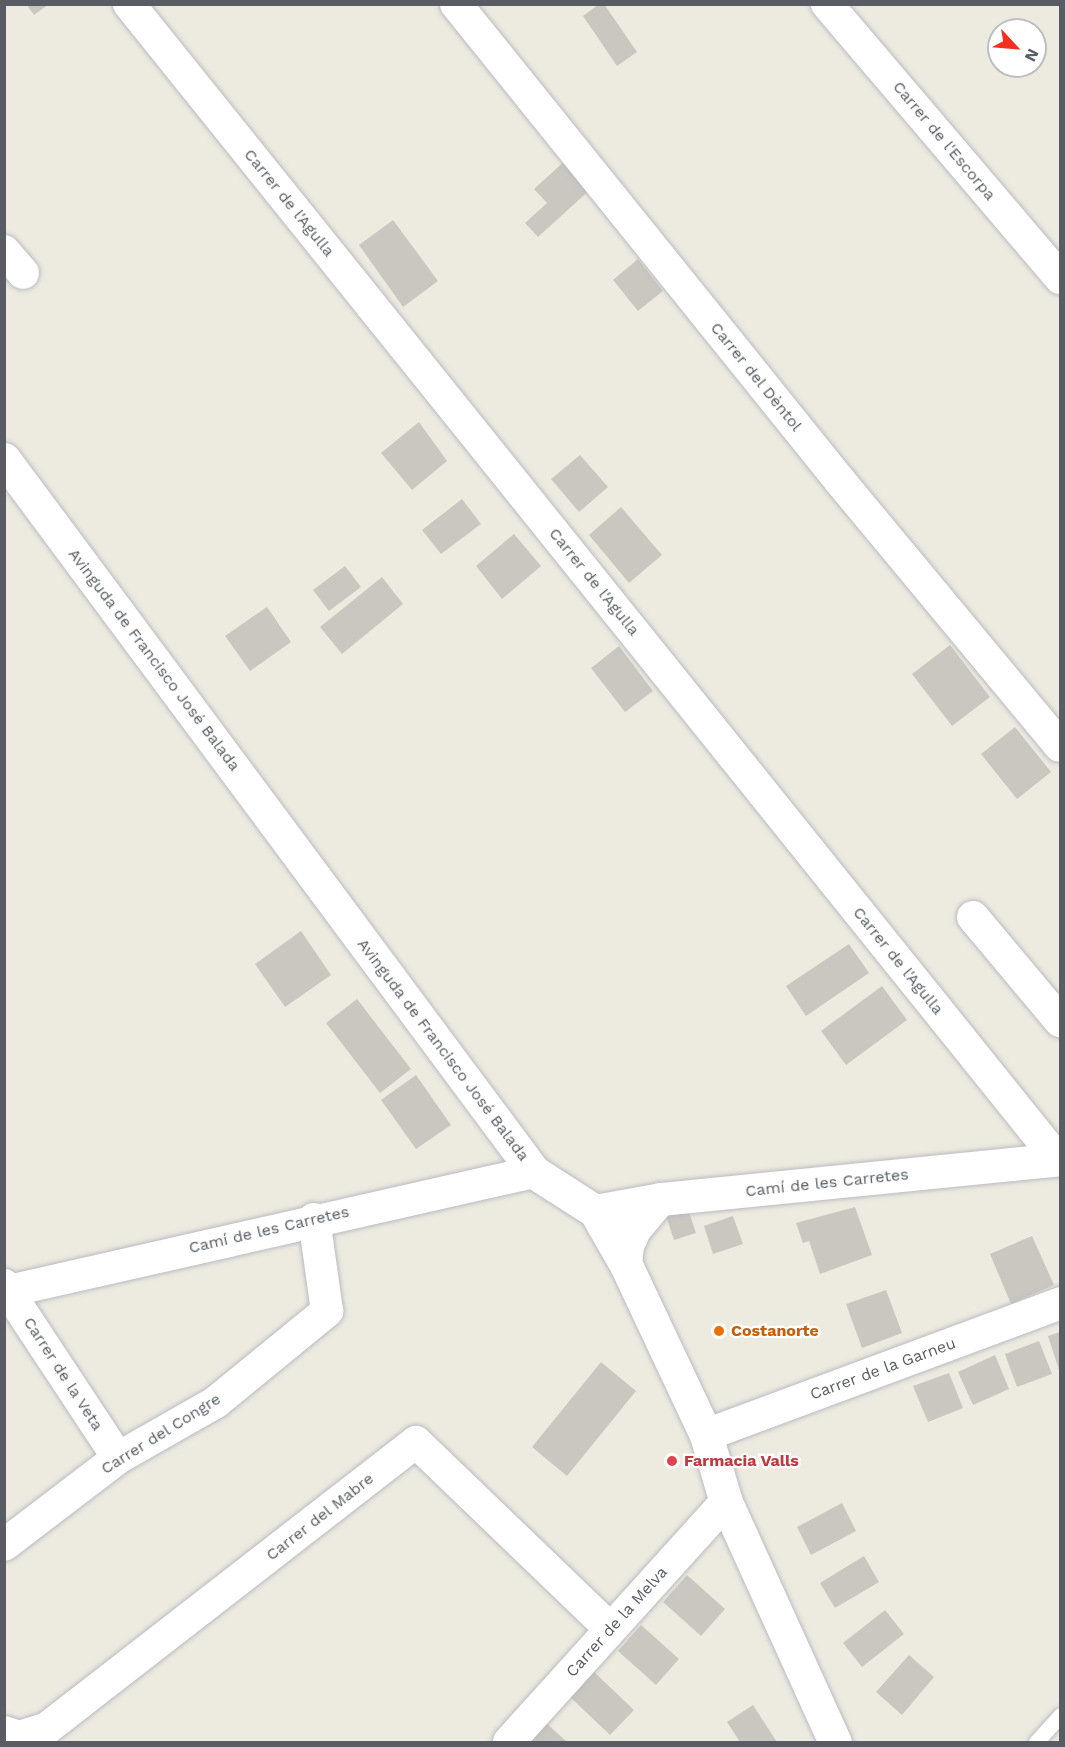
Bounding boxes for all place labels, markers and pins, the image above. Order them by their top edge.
place label: Costanorte [731,1321,819,1341]
marker: Costanorte [712,1324,726,1338]
place label: Farmacia Valls [684,1451,799,1471]
marker: Farmacia Valls [665,1454,679,1468]

